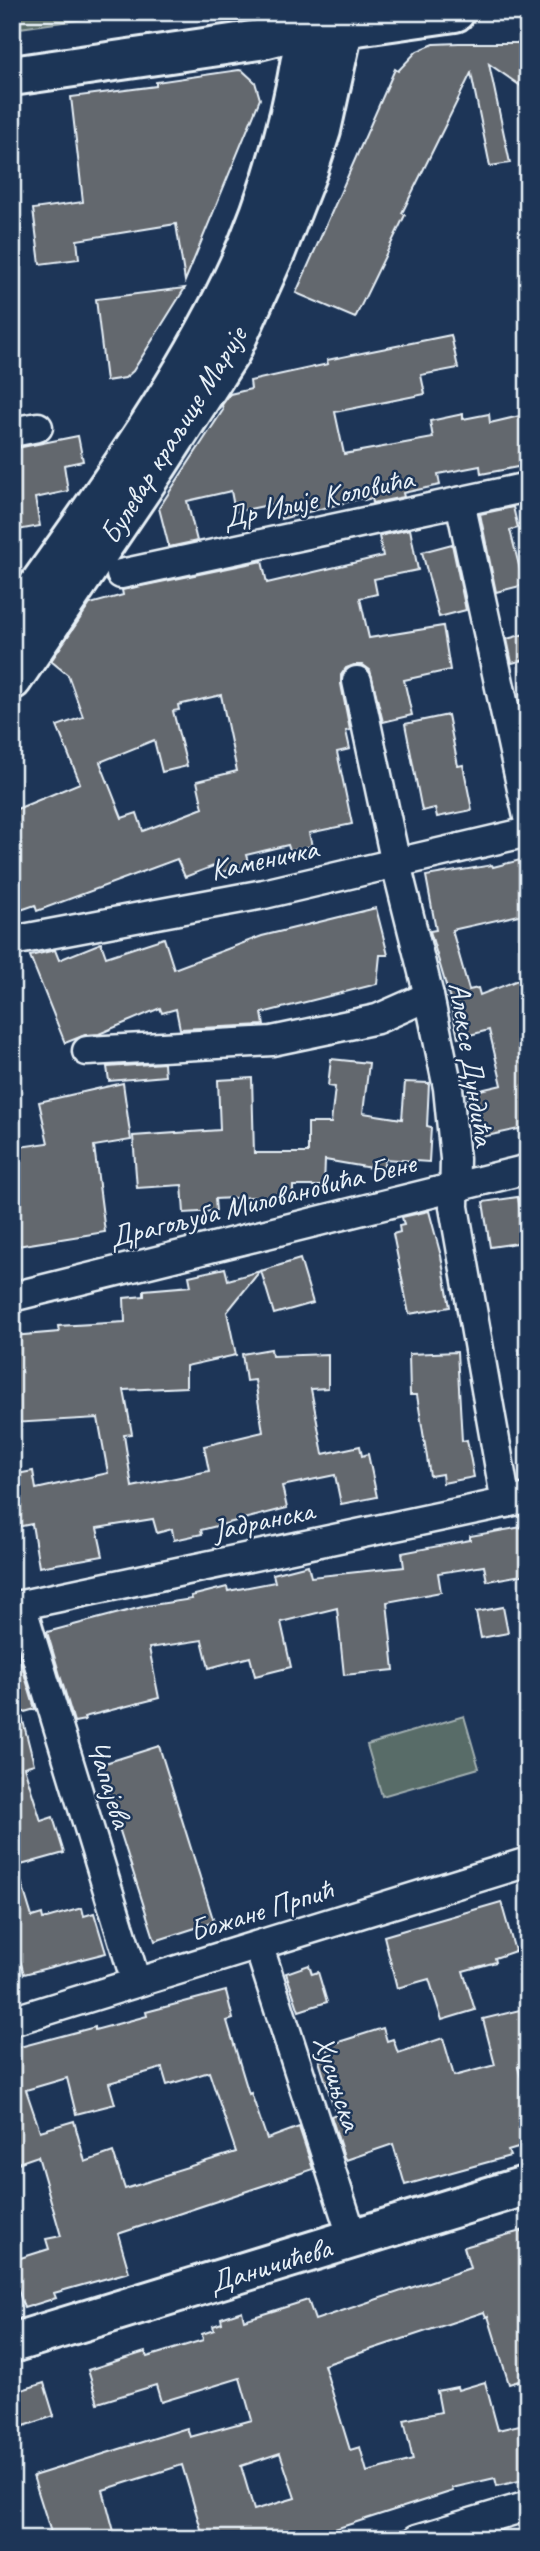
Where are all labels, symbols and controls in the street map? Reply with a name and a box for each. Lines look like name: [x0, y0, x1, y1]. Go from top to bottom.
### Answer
street label: Булевар краљице Марије: [91, 317, 256, 551]
street label: Др Илије Коловића: [219, 459, 419, 537]
street label: Каменичка: [207, 829, 323, 889]
street label: Алексе Дундића: [440, 979, 504, 1151]
street label: Драгољуба Миловановића Бене: [105, 1143, 421, 1257]
street label: Јадранска: [207, 1490, 320, 1550]
street label: Чапајева: [79, 1736, 142, 1834]
street label: Божане Прпић: [185, 1870, 339, 1950]
street label: Хусињска: [305, 2031, 372, 2137]
street label: Даничићева: [204, 2228, 338, 2302]

